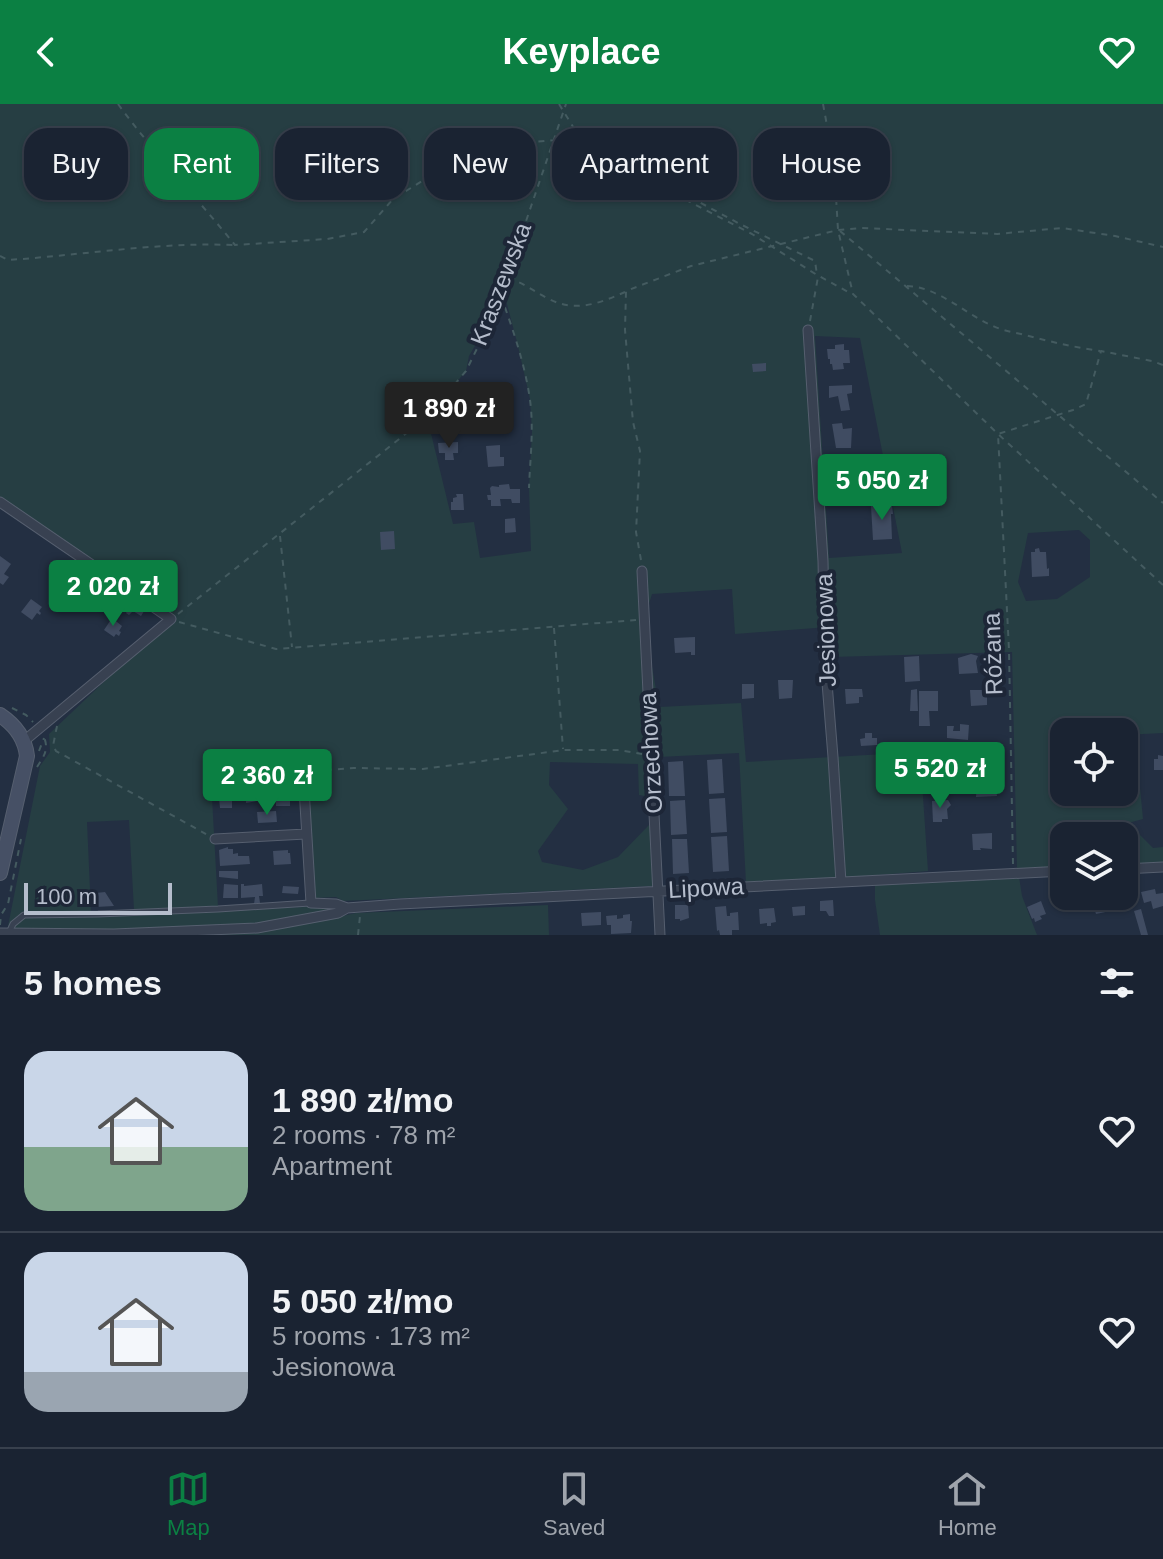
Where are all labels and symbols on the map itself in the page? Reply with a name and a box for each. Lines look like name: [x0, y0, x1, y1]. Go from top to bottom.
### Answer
street label: Kraszewska: [465, 218, 537, 349]
pin: 1 890 zł: [366, 382, 532, 450]
pin: 5 050 zł: [799, 454, 965, 522]
pin: 2 020 zł: [30, 560, 196, 628]
street label: Jesionowa: [810, 572, 841, 687]
street label: Różana: [978, 612, 1007, 696]
street label: Orzechowa: [634, 691, 667, 814]
pin: 5 520 zł: [857, 742, 1023, 810]
pin: 2 360 zł: [184, 749, 350, 817]
street label: Lipowa: [667, 872, 745, 903]
scale bar: [24, 879, 172, 915]

